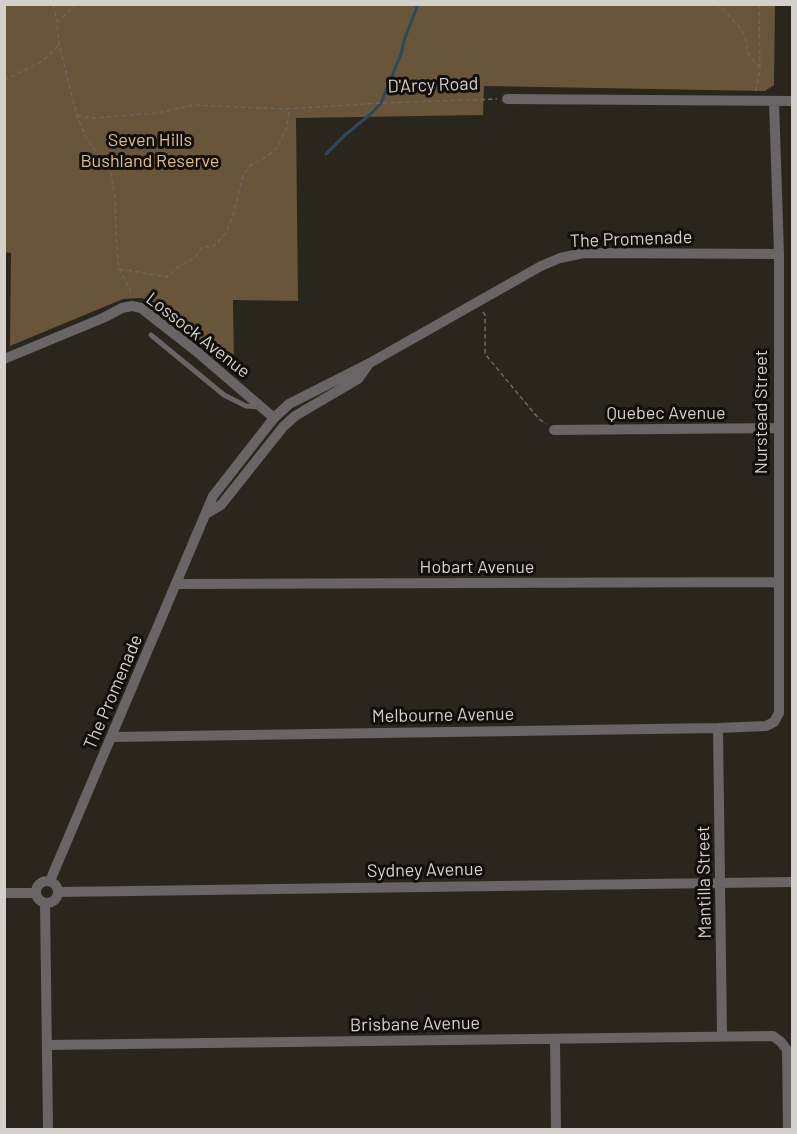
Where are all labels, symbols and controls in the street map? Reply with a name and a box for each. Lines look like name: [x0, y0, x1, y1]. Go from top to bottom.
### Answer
street label: D'Arcy Road: [387, 73, 479, 97]
park label: Seven Hills Bushland Reserve: [81, 129, 219, 172]
street label: The Promenade: [569, 226, 693, 252]
street label: Lossock Avenue: [142, 288, 254, 382]
street label: Nurstead Street: [750, 350, 772, 474]
street label: Quebec Avenue: [606, 402, 726, 424]
street label: Hobart Avenue: [420, 556, 534, 578]
street label: The Promenade: [79, 631, 147, 753]
street label: Melbourne Avenue: [372, 703, 514, 727]
street label: Mantilla Street: [692, 825, 716, 939]
street label: Sydney Avenue: [367, 858, 483, 882]
street label: Brisbane Avenue: [350, 1012, 480, 1036]

